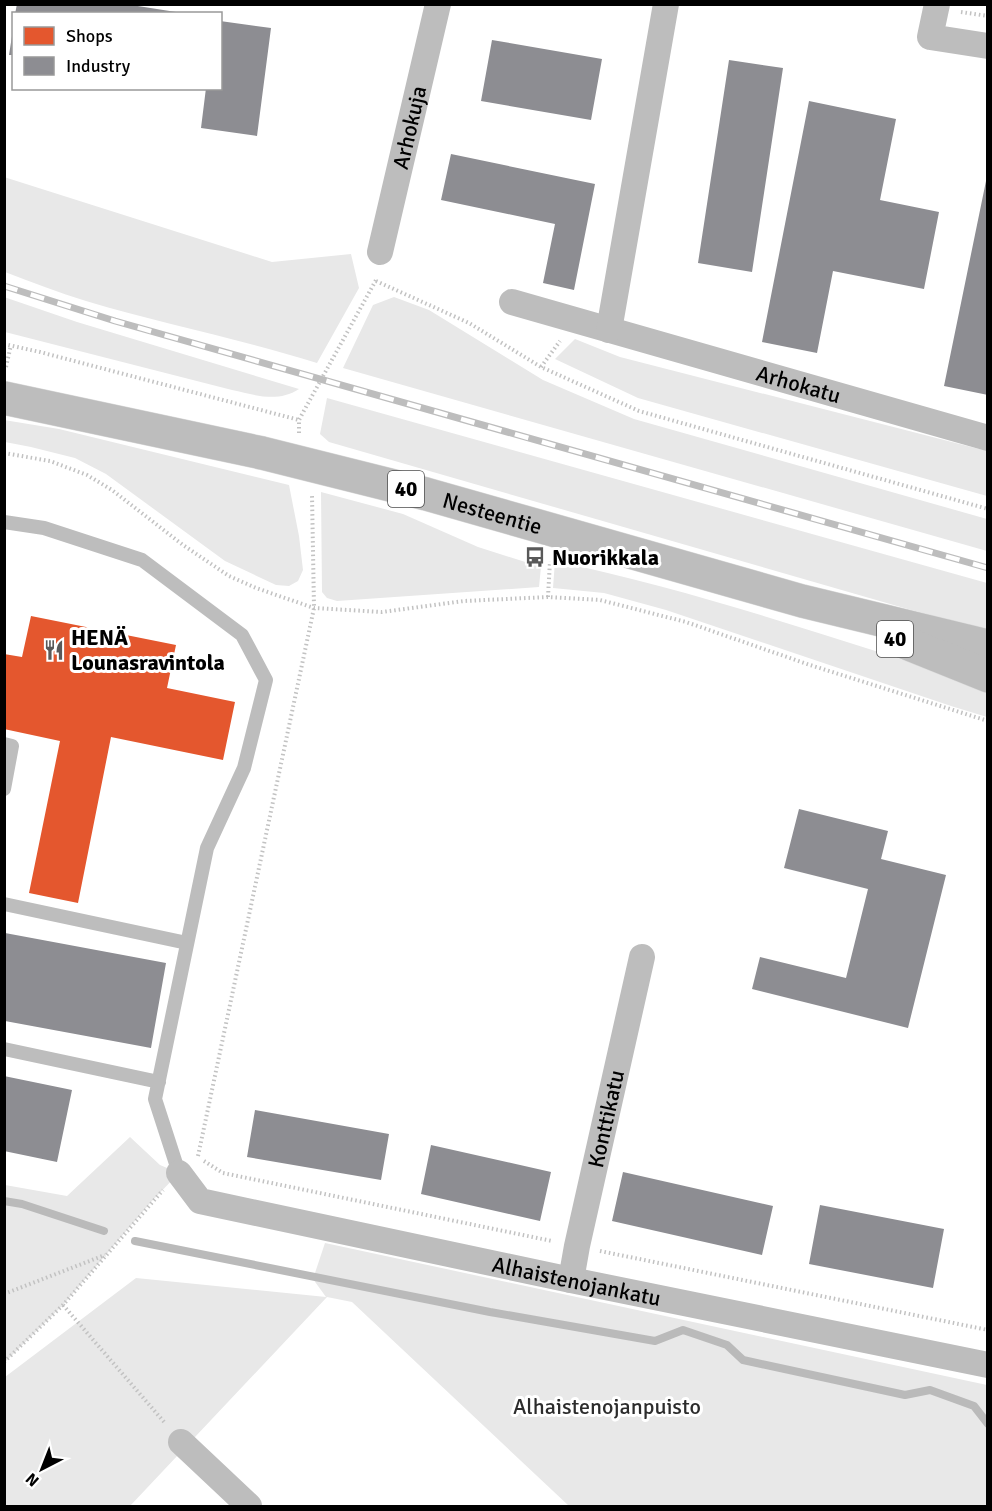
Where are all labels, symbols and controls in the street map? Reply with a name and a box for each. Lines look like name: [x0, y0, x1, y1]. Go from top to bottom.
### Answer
legend: [12, 12, 222, 90]
text: Shops: [66, 25, 113, 47]
text: Industry: [66, 55, 131, 77]
street label: Arhokuja: [386, 83, 432, 172]
street label: Arhokatu: [753, 359, 844, 409]
road number: 40: [388, 471, 424, 507]
street label: Nesteentie: [440, 486, 545, 540]
place label: Nuorikkala: [552, 544, 659, 571]
bus stop icon: Nuorikkala: [523, 545, 547, 569]
road number: 40: [877, 621, 913, 657]
place label: HENÄ Lounasravintola: [71, 624, 225, 676]
restaurant icon: HENÄ Lounasravintola: [42, 638, 66, 662]
street label: Konttikatu: [582, 1067, 630, 1170]
street label: Alhaistenojankatu: [490, 1250, 663, 1311]
park label: Alhaistenojanpuisto: [513, 1393, 701, 1420]
north arrow: [12, 1439, 72, 1499]
text: N: [22, 1468, 43, 1491]

